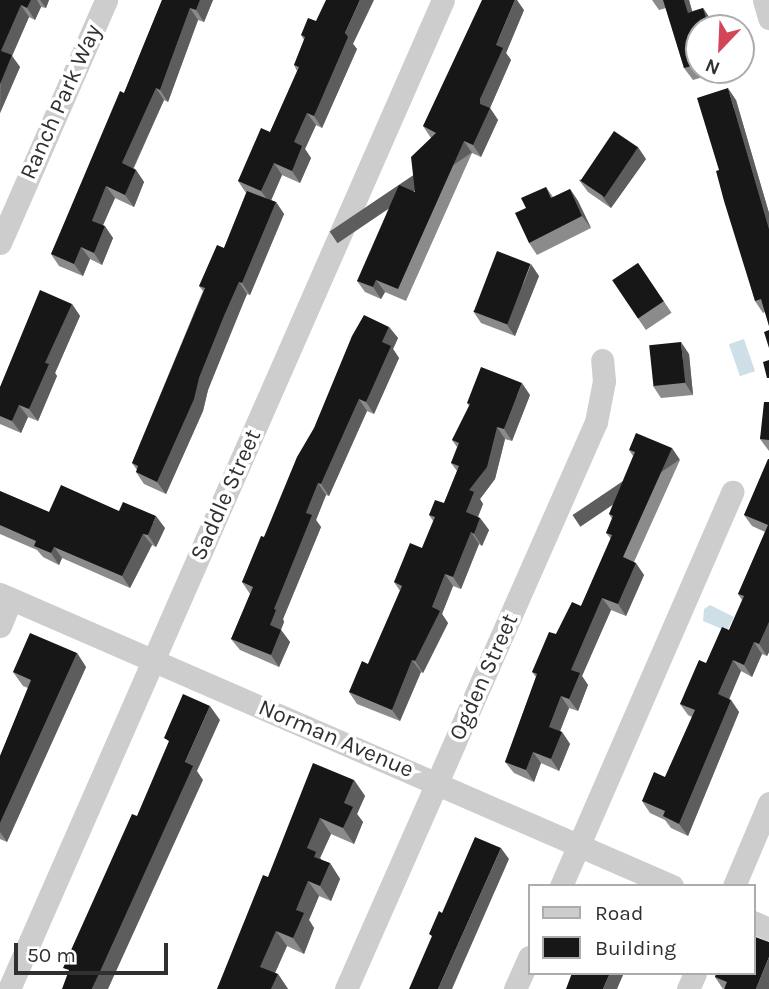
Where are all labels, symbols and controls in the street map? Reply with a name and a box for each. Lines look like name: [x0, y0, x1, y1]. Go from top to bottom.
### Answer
north arrow: [685, 14, 755, 84]
street label: Ranch Park Way: [14, 20, 108, 184]
text: N: [702, 54, 723, 79]
street label: Saddle Street: [185, 425, 267, 565]
street label: Ogden Street: [444, 609, 524, 745]
street label: Norman Avenue: [254, 694, 418, 784]
legend: [528, 884, 755, 975]
text: Road: [595, 901, 643, 925]
scale bar: [18, 930, 172, 974]
text: Building: [595, 936, 676, 960]
text: 50 m: [27, 943, 76, 967]

